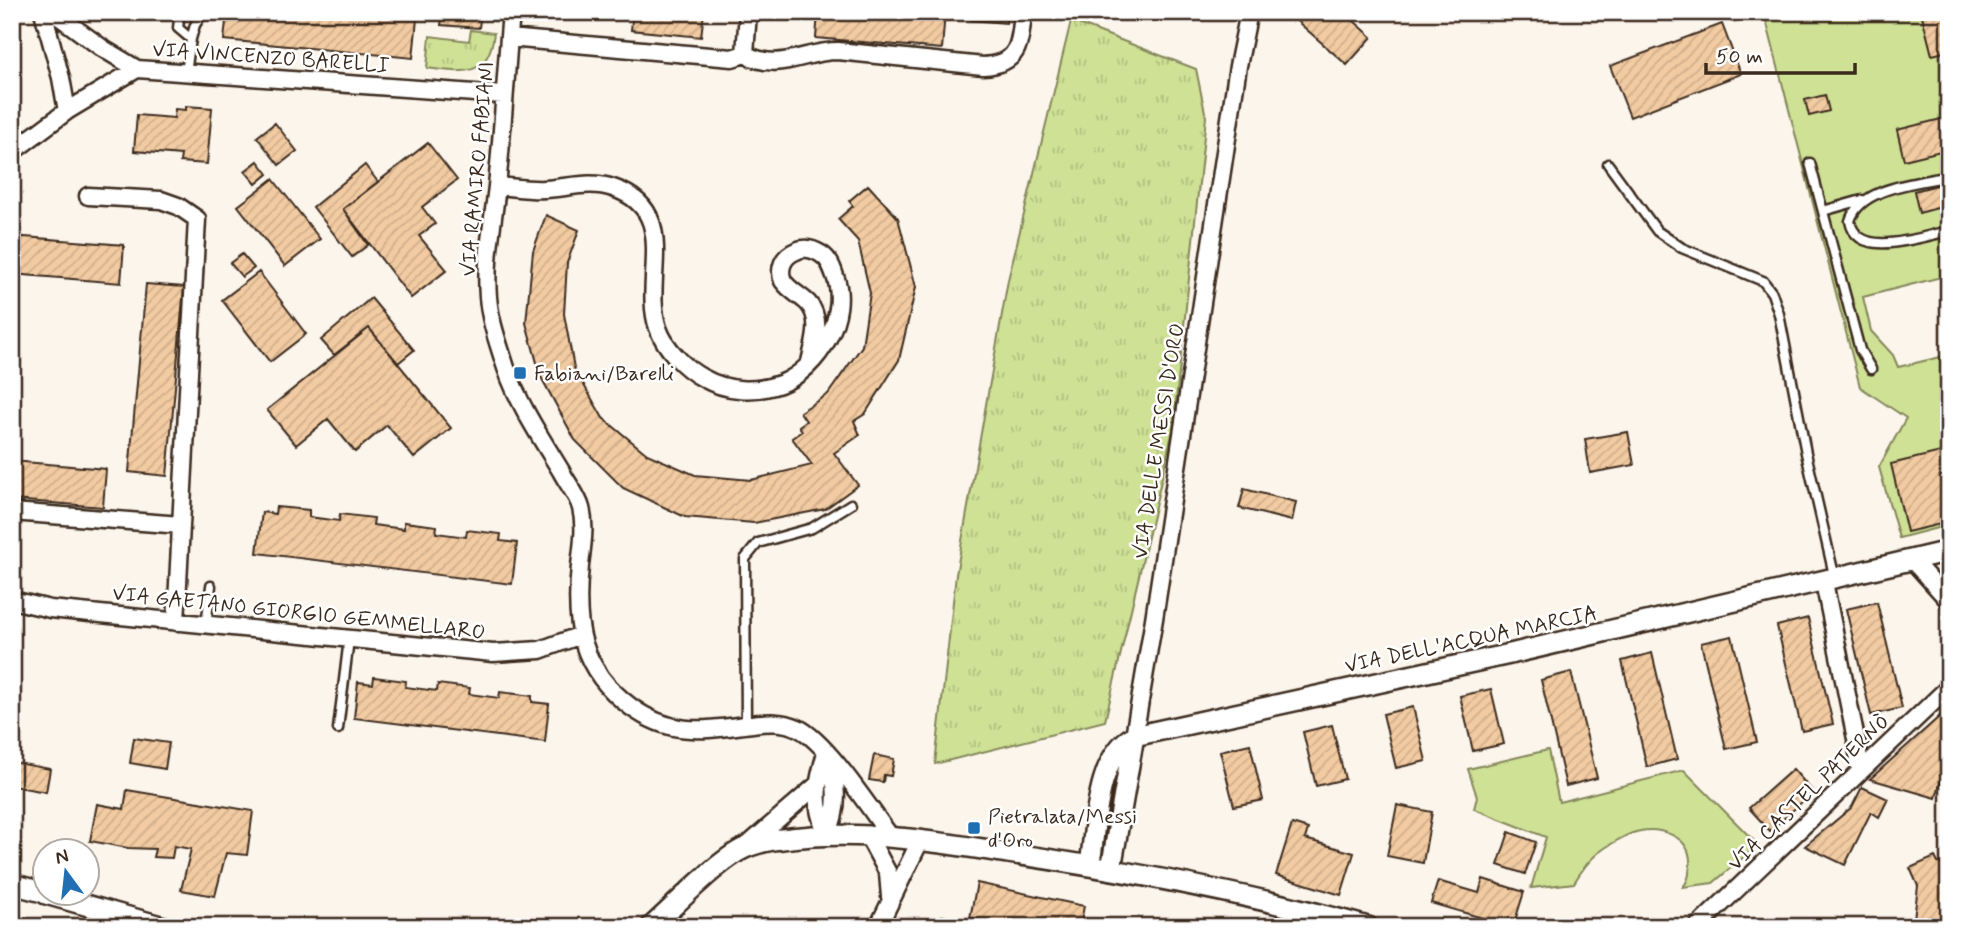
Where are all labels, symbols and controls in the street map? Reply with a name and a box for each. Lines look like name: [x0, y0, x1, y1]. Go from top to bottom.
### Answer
scale bar: [1706, 32, 1854, 76]
street label: VIA VINCENZO BARELLI: [152, 36, 390, 80]
text: 50 m: [1716, 43, 1763, 71]
street label: VIA RAMIRO FABIANI: [455, 61, 501, 278]
street label: VIA DELLE MESSI D'ORO: [1127, 321, 1191, 561]
place label: Fabiani/Barelli: [534, 360, 674, 388]
marker: Fabiani/Barelli: [512, 365, 528, 381]
street label: VIA GAETANO GIORGIO GEMMELLARO: [111, 579, 487, 647]
street label: VIA DELL'ACQUA MARCIA: [1342, 600, 1600, 680]
street label: VIA CASTEL PATERNÒ: [1722, 708, 1896, 877]
place label: Pietralata/Messi d'Oro: [988, 803, 1137, 855]
marker: Pietralata/Messi d'Oro: [966, 820, 982, 836]
north arrow: [32, 838, 102, 908]
text: N: [53, 843, 71, 871]

